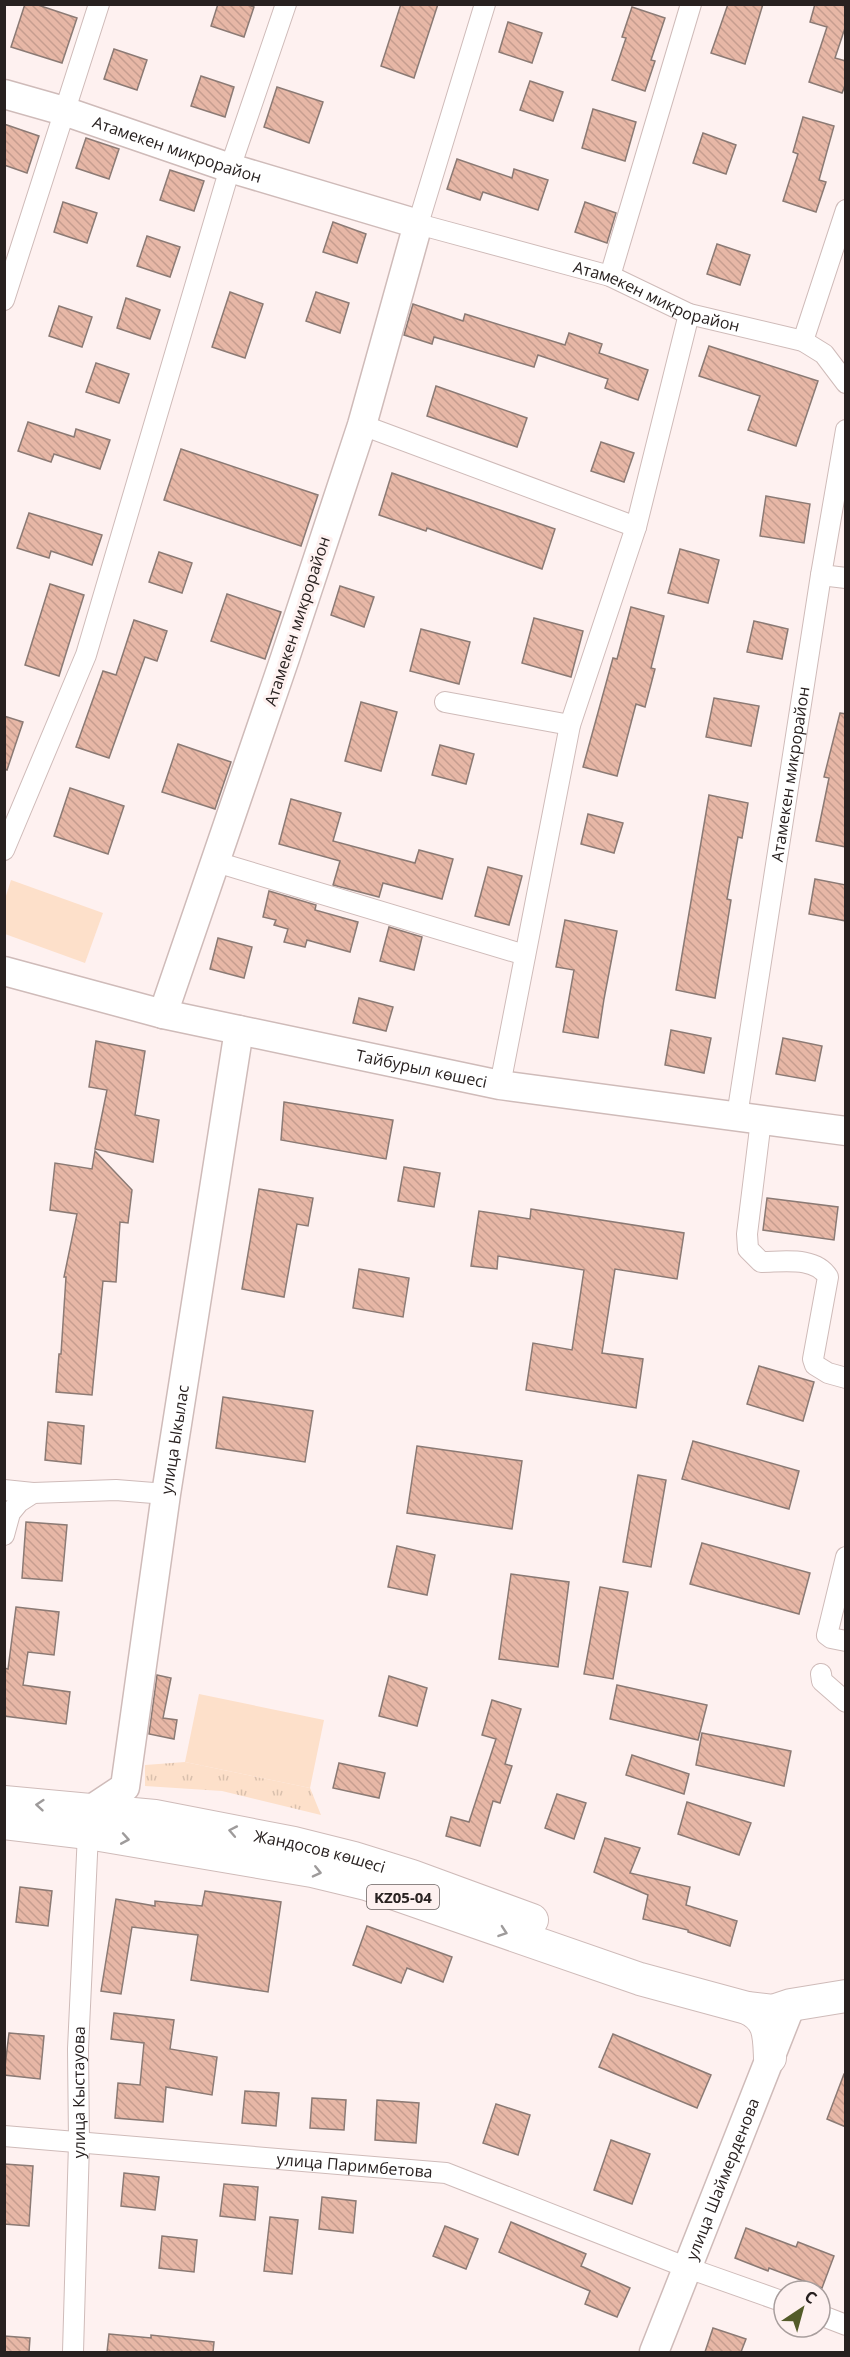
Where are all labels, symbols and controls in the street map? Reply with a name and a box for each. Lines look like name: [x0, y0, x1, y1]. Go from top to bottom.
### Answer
street label: Атамекен микрорайон: [90, 111, 264, 188]
street label: Атамекен микрорайон: [571, 256, 742, 337]
street label: Атамекен микрорайон: [259, 533, 335, 709]
street label: Атамекен микрорайон: [766, 685, 815, 863]
street label: Тайбурыл көшесі: [354, 1044, 489, 1093]
street label: улица Ыкылас: [155, 1383, 194, 1496]
one-way arrow: [36, 1799, 45, 1812]
street label: Жандосов көшесі: [252, 1824, 388, 1878]
one-way arrow: [229, 1825, 239, 1838]
one-way arrow: [120, 1833, 130, 1845]
one-way arrow: [312, 1865, 322, 1878]
road number: KZ05-04: [367, 1885, 439, 1909]
one-way arrow: [497, 1924, 507, 1937]
street label: улица Кыстауова: [67, 2025, 90, 2159]
street label: улица Шаймерденова: [680, 2095, 764, 2263]
street label: улица Паримбетова: [276, 2148, 434, 2183]
north arrow: [772, 2279, 832, 2339]
text: С: [800, 2285, 821, 2309]

